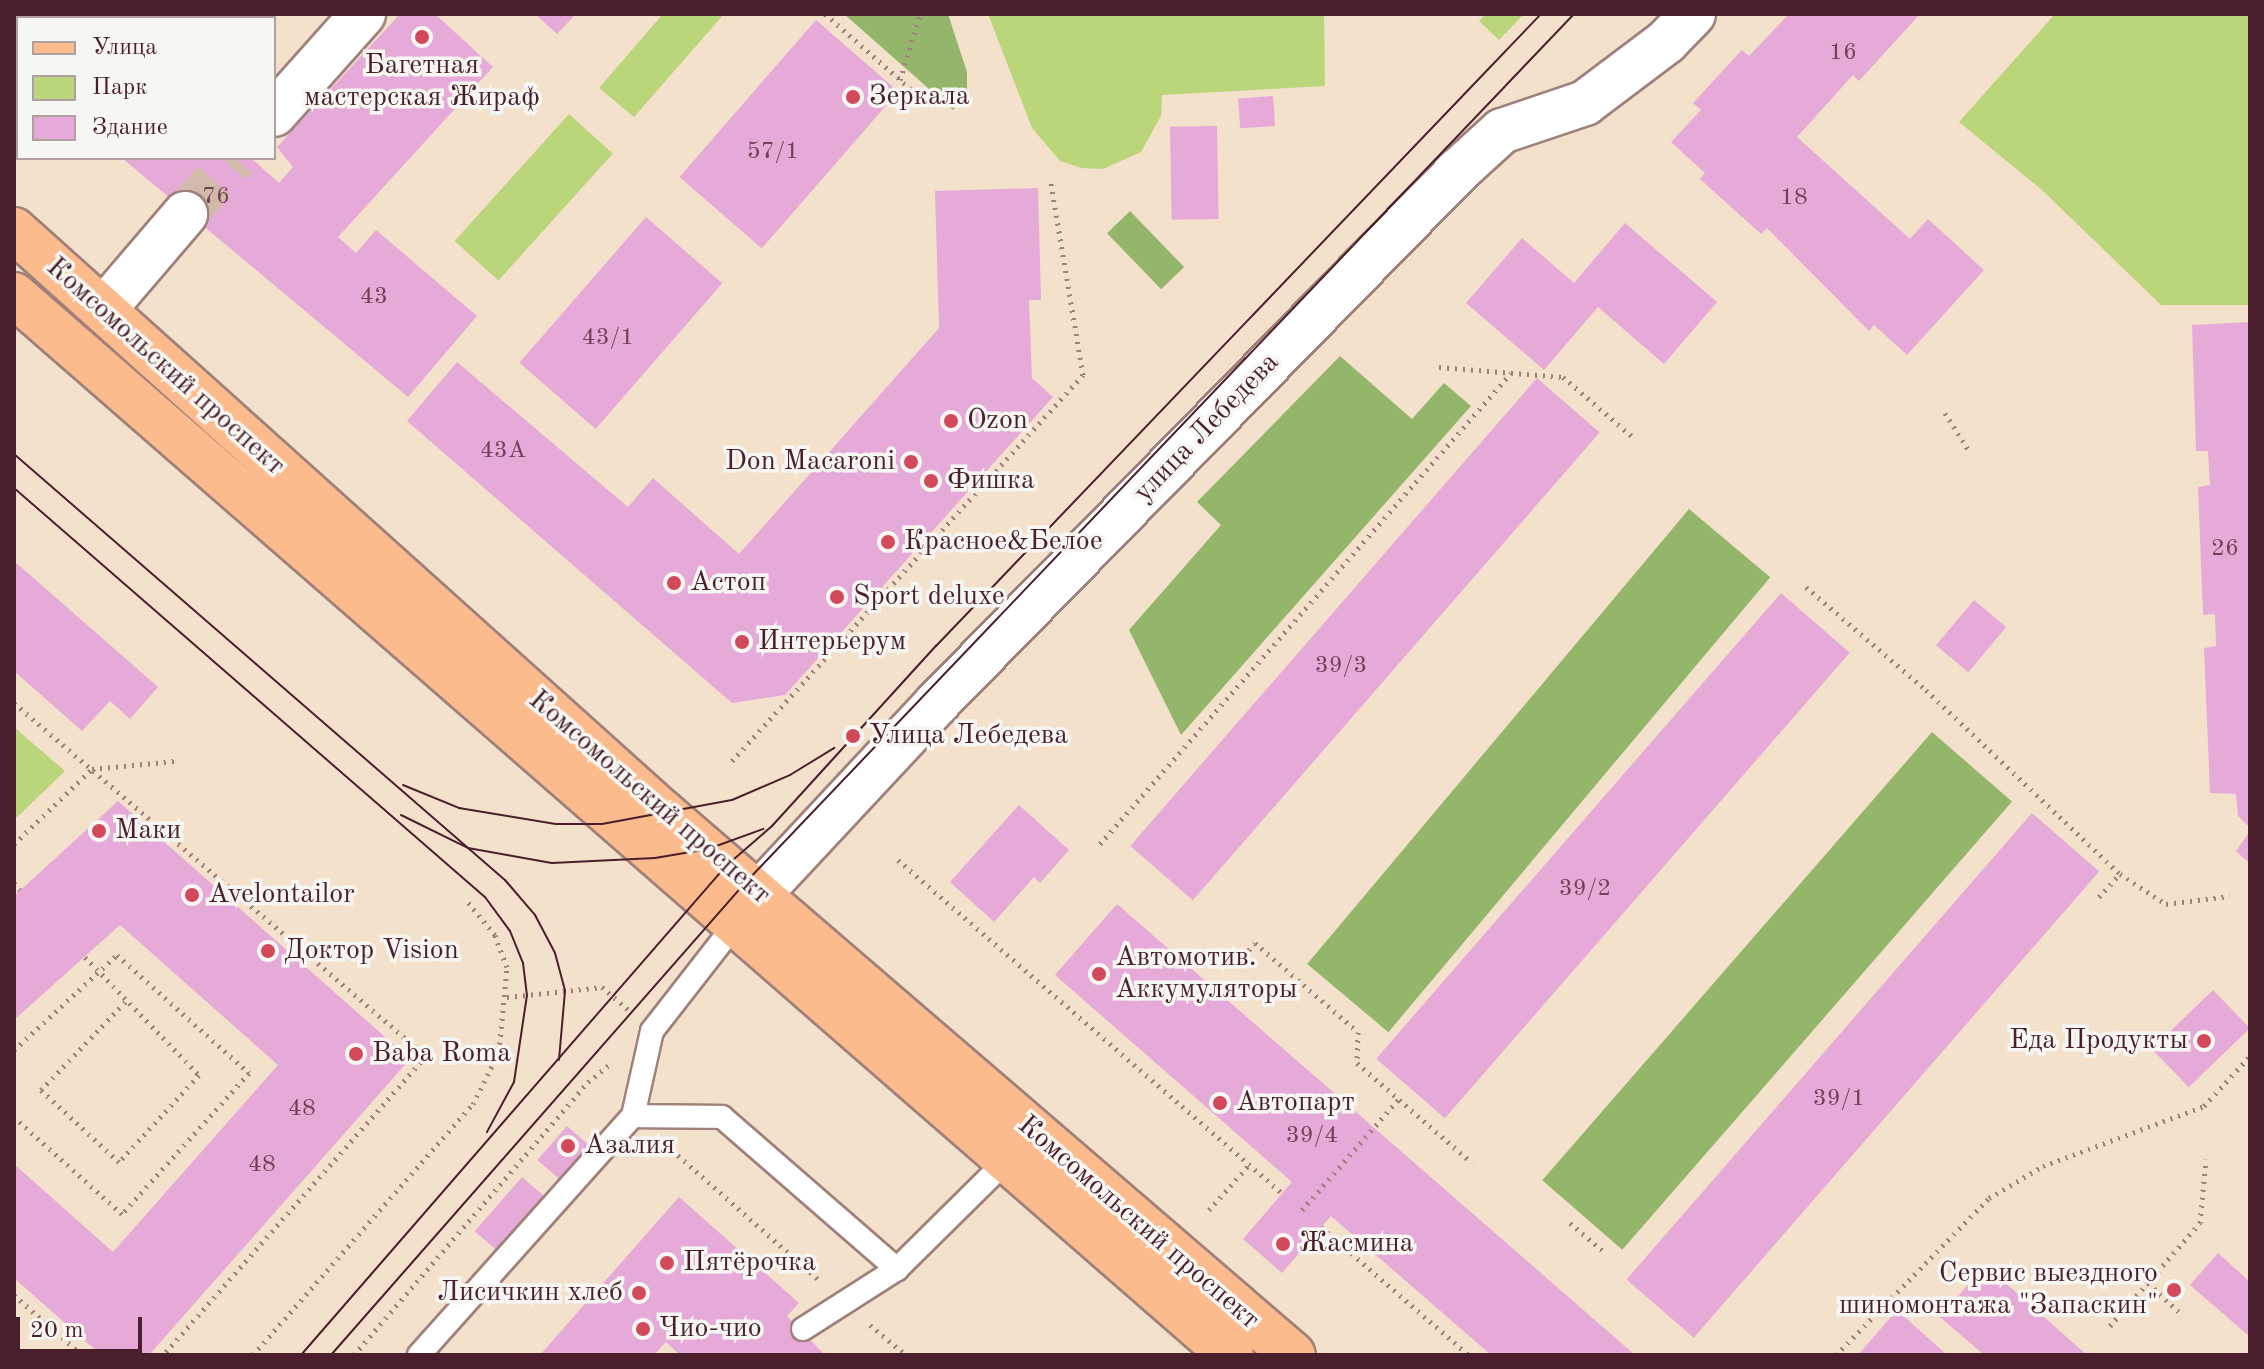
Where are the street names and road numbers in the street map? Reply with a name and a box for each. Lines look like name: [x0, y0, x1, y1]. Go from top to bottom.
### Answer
street label: Комсомольский проспект: [39, 251, 291, 483]
street label: улица Лебедева: [1127, 346, 1287, 510]
street label: Комсомольский проспект: [521, 684, 777, 912]
street label: Комсомольский проспект: [1010, 1109, 1266, 1337]

